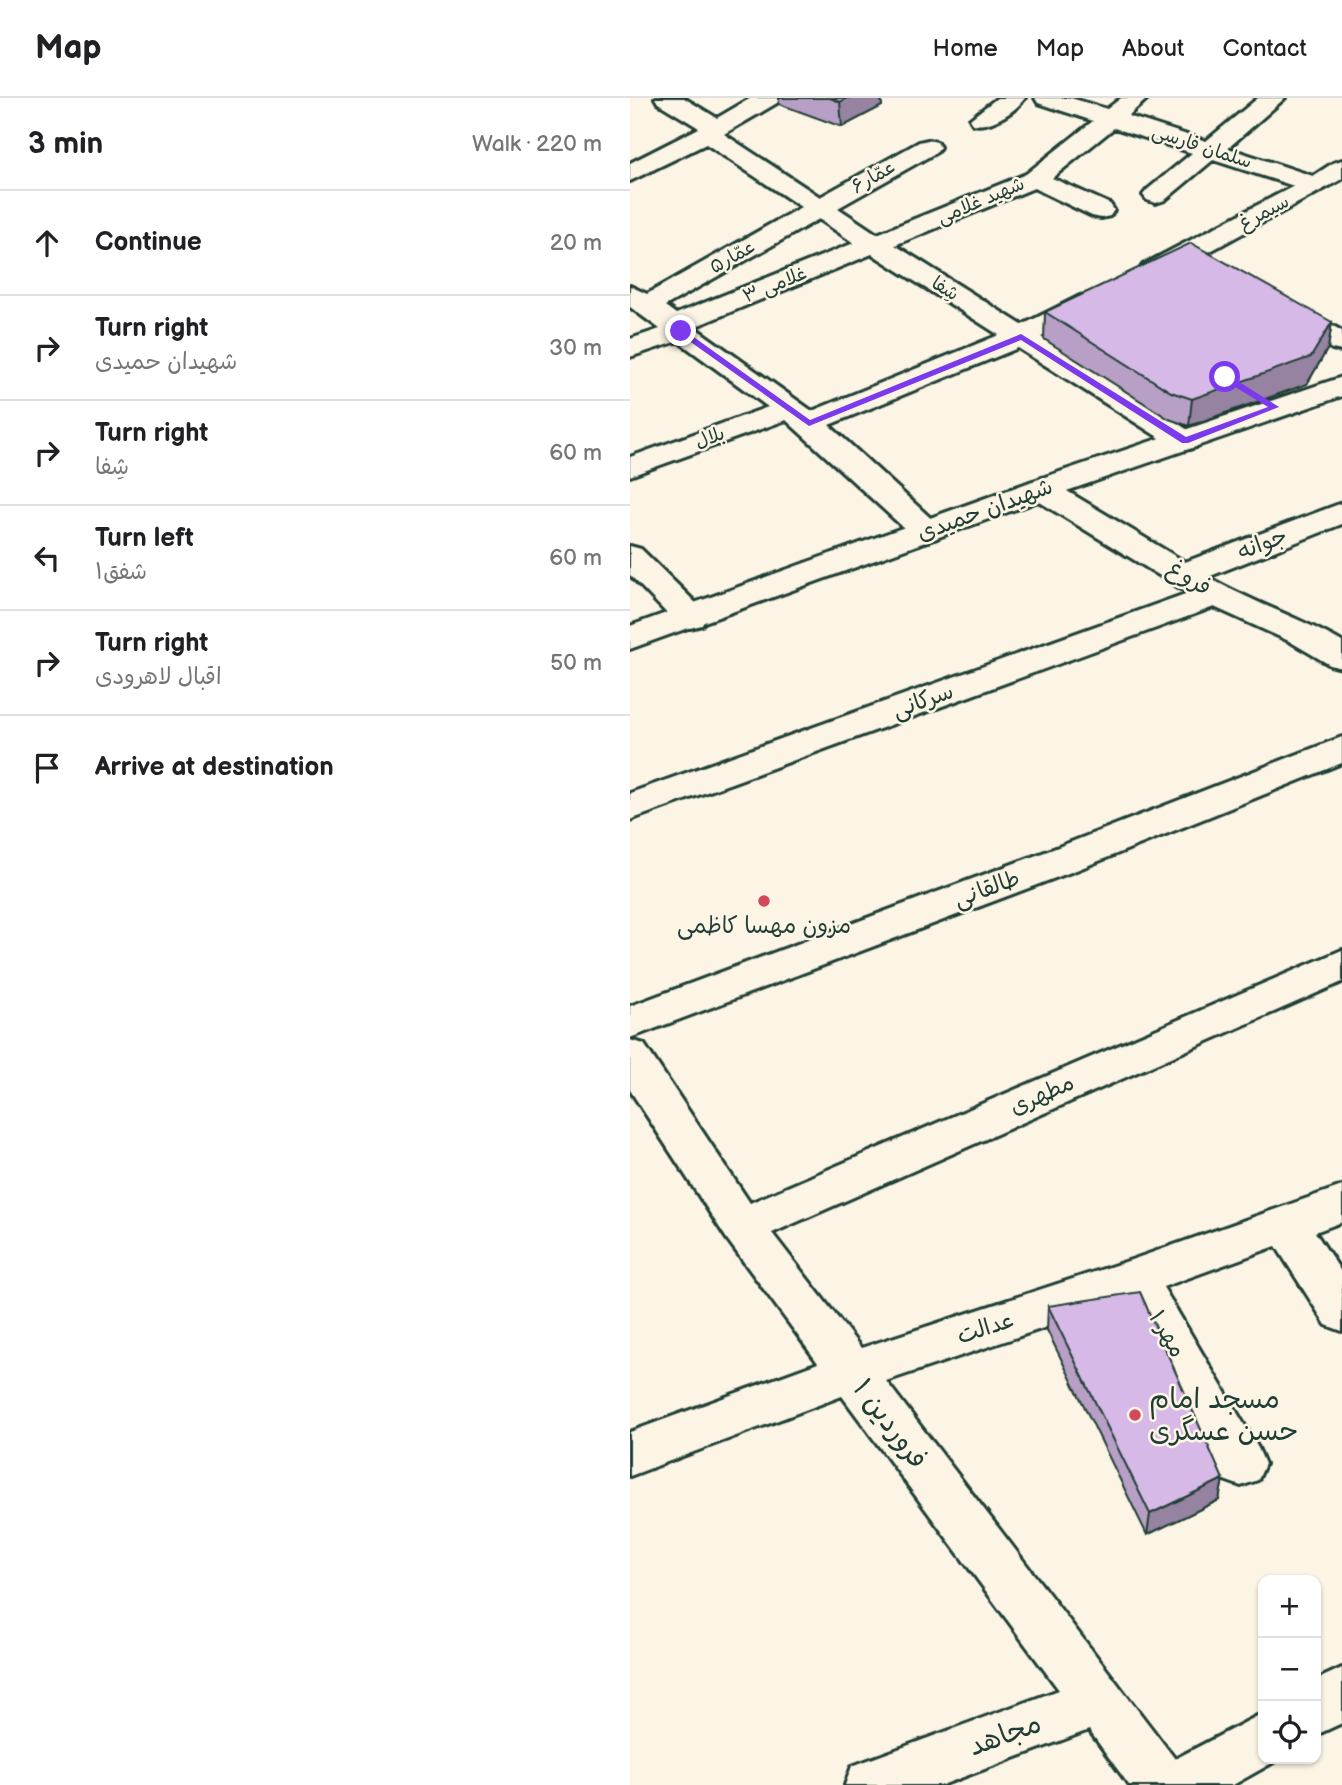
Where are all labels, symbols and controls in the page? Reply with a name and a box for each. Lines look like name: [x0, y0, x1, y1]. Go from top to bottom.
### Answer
text: Map: [35, 28, 101, 68]
text: Home: [933, 34, 998, 63]
text: Map: [1036, 34, 1084, 63]
text: About: [1122, 34, 1184, 63]
text: Contact: [1222, 34, 1307, 63]
street label: سلمان فارسی: [1149, 120, 1255, 174]
text: 3 min: [28, 126, 103, 162]
text: Walk · 220 m: [472, 130, 602, 158]
street label: ۶عمّار: [848, 155, 900, 199]
street label: شهید غلامی: [934, 172, 1028, 230]
street label: سیمرغ: [1235, 190, 1294, 237]
icon: ahead: [28, 224, 66, 262]
text: Continue: [95, 227, 202, 258]
text: 20 m: [550, 229, 602, 257]
street label: ۵عمّار: [706, 235, 760, 279]
street label: غلامی ۳: [740, 262, 810, 308]
street label: شِفا: [927, 272, 963, 306]
text: Turn right: [95, 313, 208, 344]
route end: [665, 315, 696, 346]
icon: right: [28, 329, 66, 367]
text: 30 m: [549, 334, 602, 362]
text: شهیدان حمیدی: [95, 348, 237, 376]
route start: [1209, 361, 1240, 392]
text: Turn right: [95, 418, 208, 449]
street label: بلال: [692, 422, 728, 454]
icon: right: [28, 434, 66, 472]
text: 60 m: [549, 439, 602, 467]
text: شِفا: [95, 453, 129, 481]
street label: شهیدان حمیدی: [913, 472, 1057, 548]
street label: جوانه: [1233, 522, 1291, 566]
text: Turn left: [95, 523, 194, 554]
icon: left: [28, 539, 66, 577]
text: 60 m: [549, 544, 602, 572]
street label: فروغ: [1161, 554, 1216, 603]
text: ۱شفق: [95, 558, 147, 586]
text: Turn right: [95, 628, 208, 659]
icon: right: [28, 644, 66, 682]
text: 50 m: [550, 649, 602, 677]
text: اقبال لاهرودی: [95, 663, 222, 691]
street label: سرکانی: [889, 677, 957, 725]
icon: arrive: [28, 749, 66, 787]
text: Arrive at destination: [95, 752, 334, 783]
street label: طالقانی: [950, 864, 1024, 914]
marker: مزون مهسا کاظمی: [756, 893, 772, 909]
place label: مزون مهسا کاظمی: [677, 912, 851, 940]
street label: مطهری: [1005, 1068, 1079, 1122]
street label: عدالت: [953, 1306, 1019, 1350]
street label: مهر ۱: [1142, 1306, 1192, 1362]
street label: فروردین ۱: [846, 1373, 934, 1475]
place label: مسجد امام حسن عسگری: [1149, 1383, 1298, 1448]
marker: مسجد امام حسن عسگری: [1127, 1407, 1143, 1423]
map controls: [1258, 1575, 1321, 1764]
button: +: [1258, 1575, 1321, 1638]
button: −: [1258, 1638, 1321, 1701]
button: locate: [1258, 1701, 1321, 1764]
street label: مجاهد: [964, 1707, 1046, 1763]

